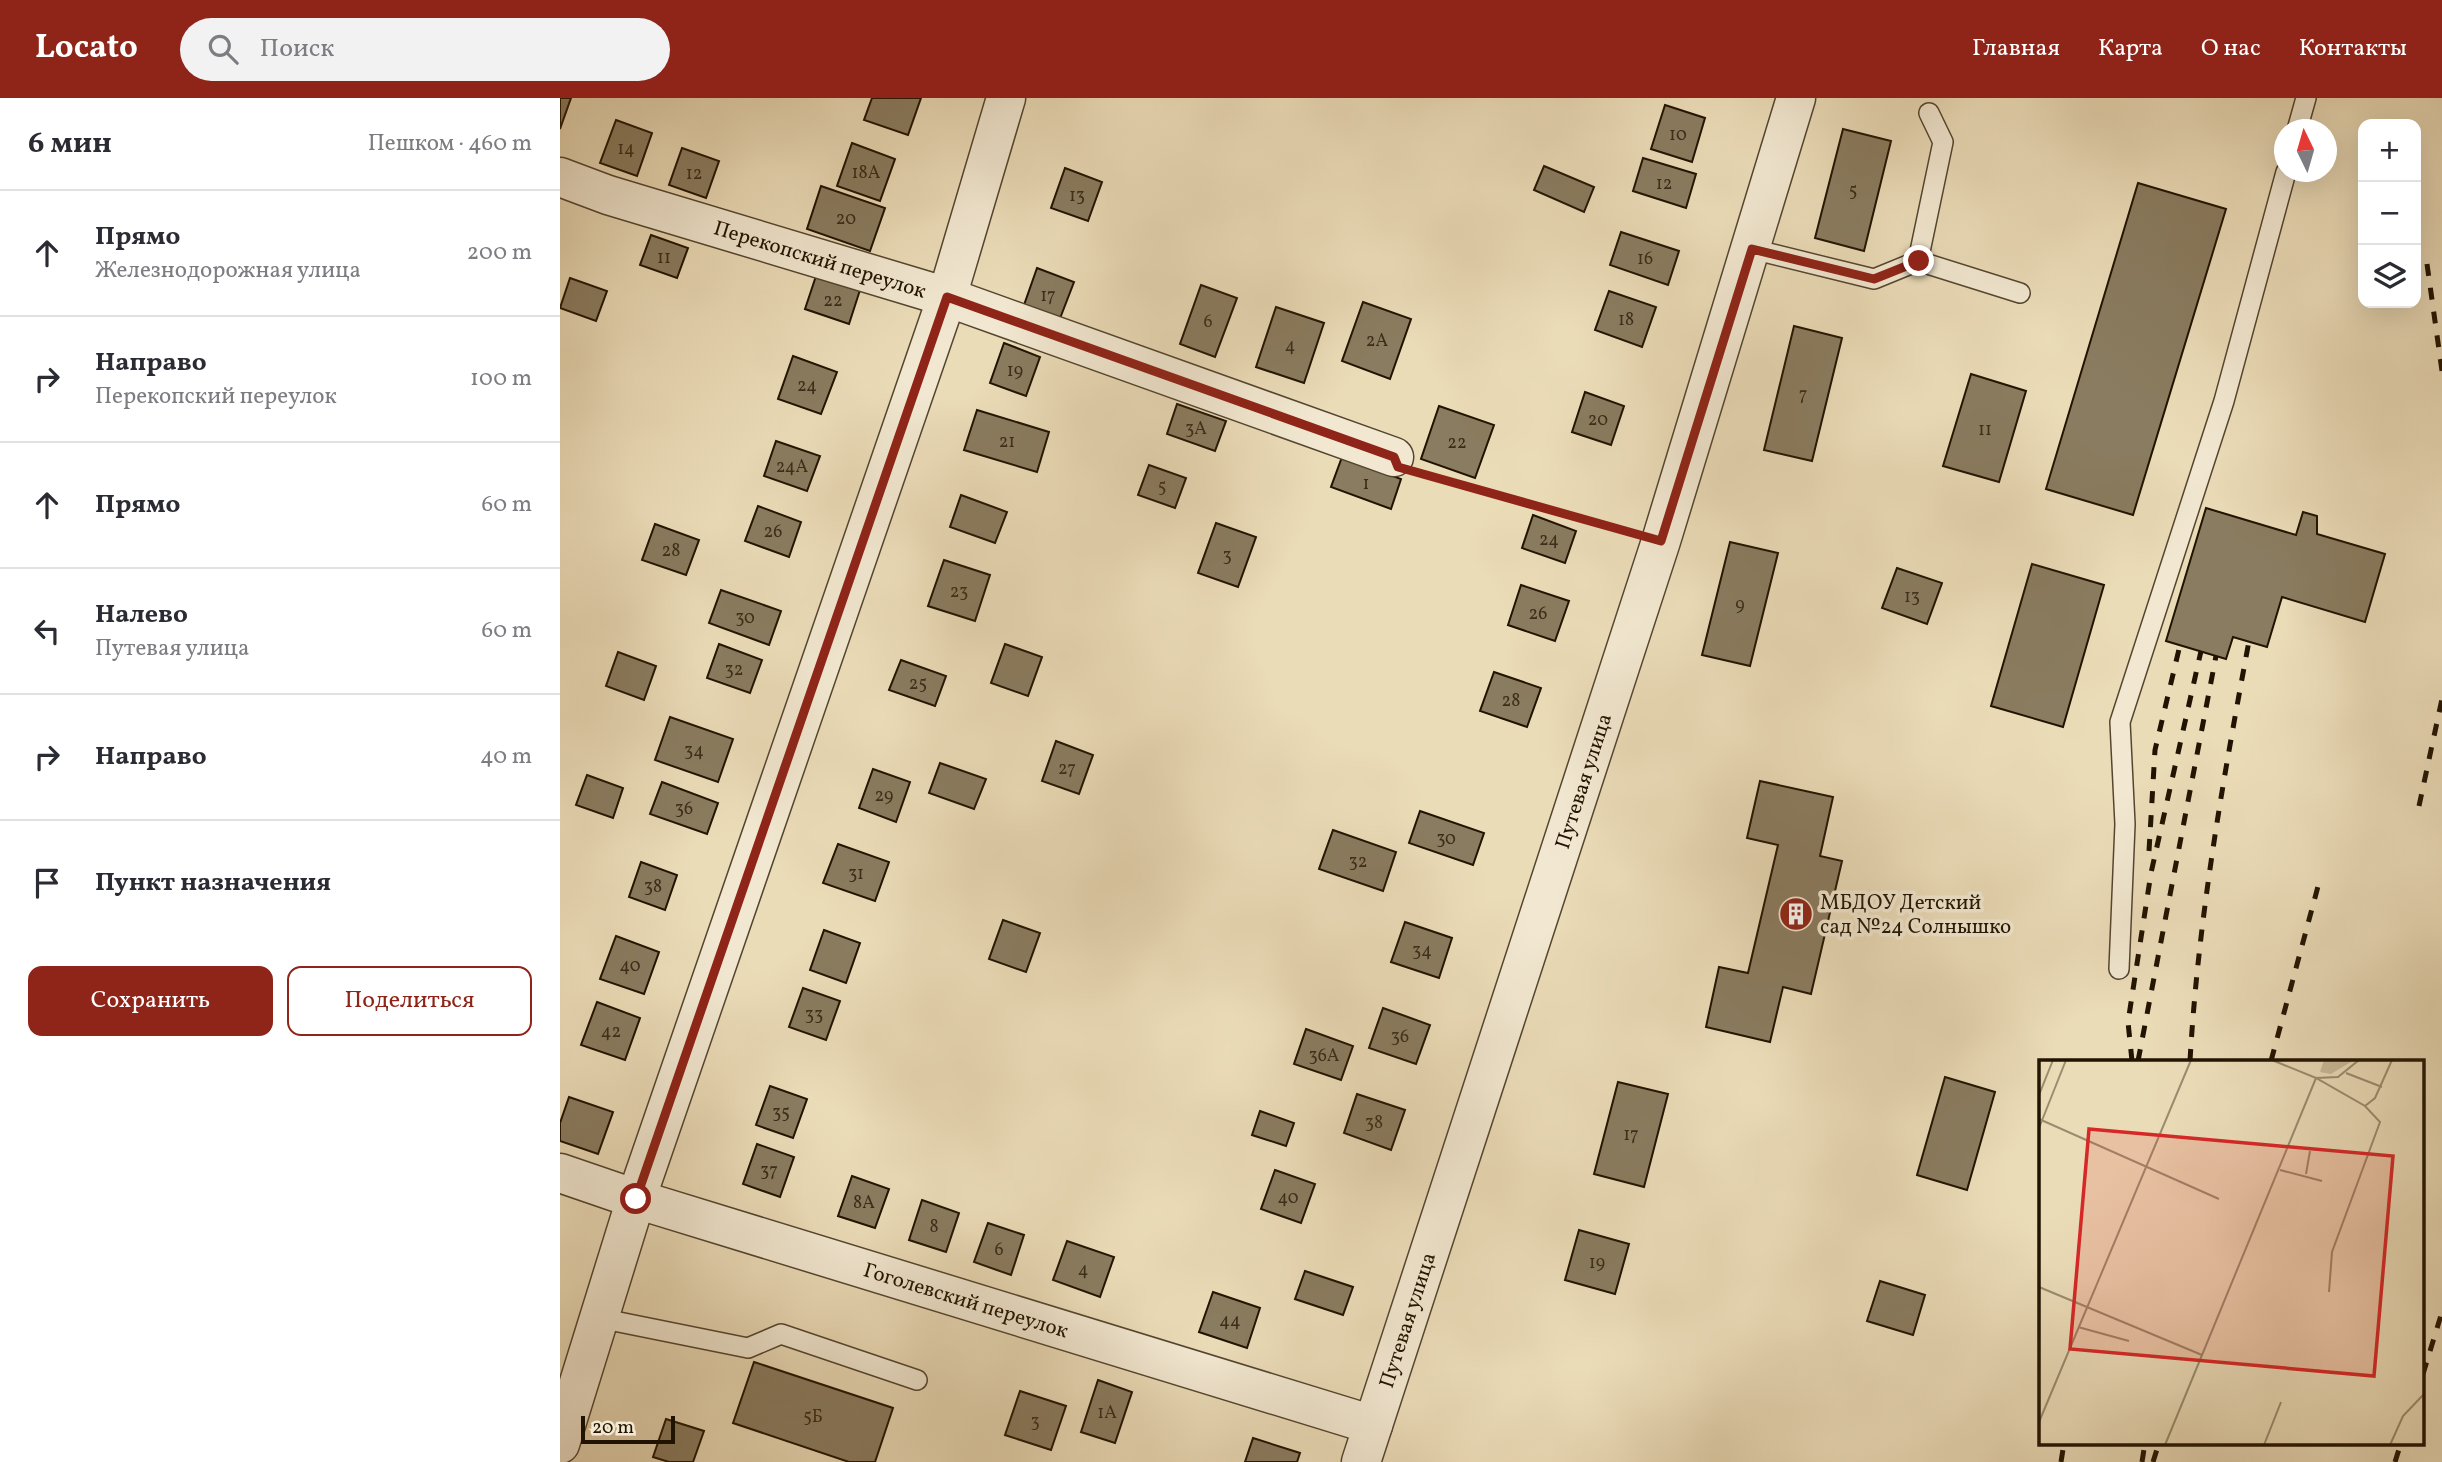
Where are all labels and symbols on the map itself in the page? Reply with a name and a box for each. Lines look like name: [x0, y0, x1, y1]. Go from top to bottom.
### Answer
north arrow: [2274, 119, 2337, 182]
house number: 10: [1669, 123, 1687, 148]
house number: 14: [617, 137, 635, 162]
house number: 18А: [852, 161, 881, 186]
house number: 12: [686, 162, 702, 187]
house number: 12: [1656, 172, 1672, 197]
house number: 5: [1849, 179, 1857, 204]
house number: 13: [1069, 184, 1085, 209]
house number: 20: [836, 207, 856, 232]
street label: Перекопский переулок: [710, 214, 929, 307]
route end: [1903, 245, 1934, 276]
house number: 11: [657, 246, 671, 271]
house number: 16: [1637, 247, 1653, 272]
house number: 17: [1040, 284, 1056, 309]
house number: 22: [823, 289, 843, 314]
house number: 18: [1618, 308, 1634, 333]
house number: 6: [1203, 310, 1213, 335]
house number: 2А: [1366, 329, 1388, 354]
house number: 4: [1285, 334, 1295, 359]
house number: 19: [1007, 359, 1023, 384]
house number: 24: [797, 374, 817, 399]
house number: 7: [1799, 383, 1807, 408]
house number: 20: [1588, 408, 1608, 433]
house number: 3А: [1185, 417, 1207, 442]
house number: 11: [1978, 418, 1992, 443]
house number: 21: [999, 430, 1015, 455]
house number: 22: [1447, 431, 1467, 456]
house number: 24А: [776, 455, 809, 480]
house number: 1: [1363, 472, 1369, 497]
house number: 5: [1158, 475, 1166, 500]
house number: 26: [764, 520, 782, 545]
house number: 24: [1539, 528, 1559, 553]
house number: 28: [662, 539, 680, 564]
house number: 3: [1222, 544, 1232, 569]
house number: 23: [950, 580, 968, 605]
house number: 13: [1904, 585, 1920, 610]
house number: 9: [1735, 593, 1745, 618]
house number: 26: [1529, 602, 1547, 627]
house number: 30: [735, 606, 755, 631]
house number: 32: [725, 658, 743, 683]
house number: 25: [909, 672, 927, 697]
house number: 28: [1502, 689, 1520, 714]
street label: Путевая улица: [1549, 710, 1620, 853]
house number: 34: [684, 739, 704, 764]
house number: 27: [1058, 757, 1076, 782]
house number: 29: [875, 784, 893, 809]
house number: 36: [675, 797, 693, 822]
house number: 30: [1436, 827, 1456, 852]
house number: 32: [1349, 850, 1367, 875]
house number: 31: [848, 862, 864, 887]
house number: 38: [644, 875, 662, 900]
place label: МБДОУ Детский сад №24 Солнышко: [1820, 889, 2011, 942]
building icon: МБДОУ Детский сад №24 Солнышко: [1777, 895, 1815, 933]
house number: 34: [1412, 939, 1432, 964]
house number: 40: [619, 954, 641, 979]
house number: 33: [805, 1003, 823, 1028]
house number: 42: [601, 1020, 621, 1045]
house number: 36: [1391, 1025, 1409, 1050]
house number: 36А: [1308, 1044, 1340, 1069]
inset map: [2039, 1060, 2424, 1444]
house number: 35: [772, 1101, 790, 1126]
house number: 38: [1365, 1111, 1383, 1136]
house number: 17: [1623, 1123, 1639, 1148]
house number: 37: [760, 1159, 778, 1184]
route start: [620, 1183, 651, 1214]
house number: 40: [1277, 1186, 1299, 1211]
house number: 8А: [853, 1191, 875, 1216]
house number: 8: [929, 1215, 939, 1240]
house number: 6: [994, 1238, 1004, 1263]
street label: Путевая улица: [1373, 1249, 1444, 1392]
house number: 19: [1589, 1251, 1605, 1276]
street label: Гоголевский переулок: [860, 1256, 1071, 1346]
house number: 4: [1078, 1258, 1088, 1283]
house number: 44: [1219, 1309, 1241, 1334]
house number: 1А: [1097, 1401, 1117, 1426]
house number: 5Б: [803, 1405, 823, 1430]
house number: 3: [1030, 1410, 1040, 1435]
scale bar: [581, 1413, 676, 1445]

